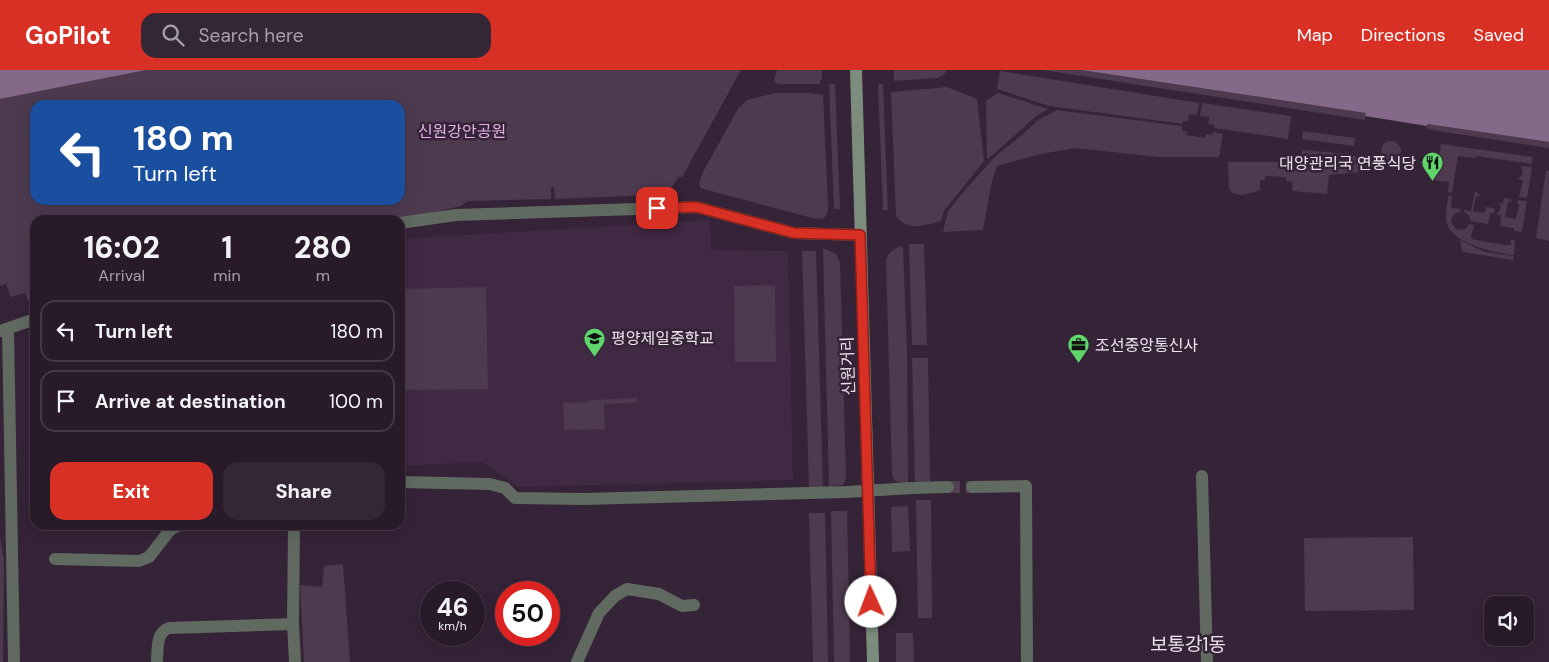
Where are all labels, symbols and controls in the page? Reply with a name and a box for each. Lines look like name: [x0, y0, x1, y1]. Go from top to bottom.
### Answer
search box: [141, 13, 491, 58]
text: GoPilot: [25, 20, 111, 51]
icon: search: [159, 21, 187, 49]
text: Search here: [199, 23, 303, 48]
text: Map: [1297, 23, 1333, 47]
text: Directions: [1361, 23, 1446, 47]
text: Saved: [1474, 23, 1524, 47]
text: 180 m: [133, 115, 234, 161]
icon: left: [50, 120, 115, 185]
park label: 신원강안공원: [418, 121, 506, 142]
restaurant icon: 대양관리국 연풍식당: [1420, 151, 1444, 182]
place label: 대양관리국 연풍식당: [1279, 153, 1416, 174]
text: Turn left: [133, 159, 217, 188]
pin: [636, 187, 678, 229]
icon: arrive: [643, 194, 671, 222]
text: 16:02: [83, 228, 160, 267]
text: 1: [221, 228, 232, 267]
text: 280: [294, 228, 351, 267]
text: Arrival: [98, 265, 145, 286]
text: min: [213, 265, 241, 286]
text: m: [316, 265, 330, 286]
icon: left: [52, 317, 80, 345]
text: Turn left: [95, 319, 173, 344]
text: 180 m: [331, 319, 383, 344]
school or university icon: 평양제일중학교: [583, 326, 607, 357]
place label: 평양제일중학교: [611, 328, 714, 349]
office icon: 조선중앙통신사: [1067, 333, 1091, 364]
place label: 조선중앙통신사: [1095, 335, 1198, 356]
street label: 신원거리: [836, 336, 860, 396]
icon: arrive: [52, 387, 80, 415]
text: Arrive at destination: [95, 389, 286, 414]
text: 100 m: [329, 389, 383, 414]
button: Exit: [50, 462, 213, 520]
button: Share: [223, 462, 385, 520]
position arrow: [844, 575, 896, 627]
speed limit sign: 50: [495, 581, 560, 646]
text: 46: [436, 591, 469, 624]
map controls: [1484, 596, 1534, 646]
button: sound: [1484, 596, 1534, 646]
text: km/h: [438, 618, 467, 634]
district label: 보통강1동: [1150, 632, 1226, 657]

